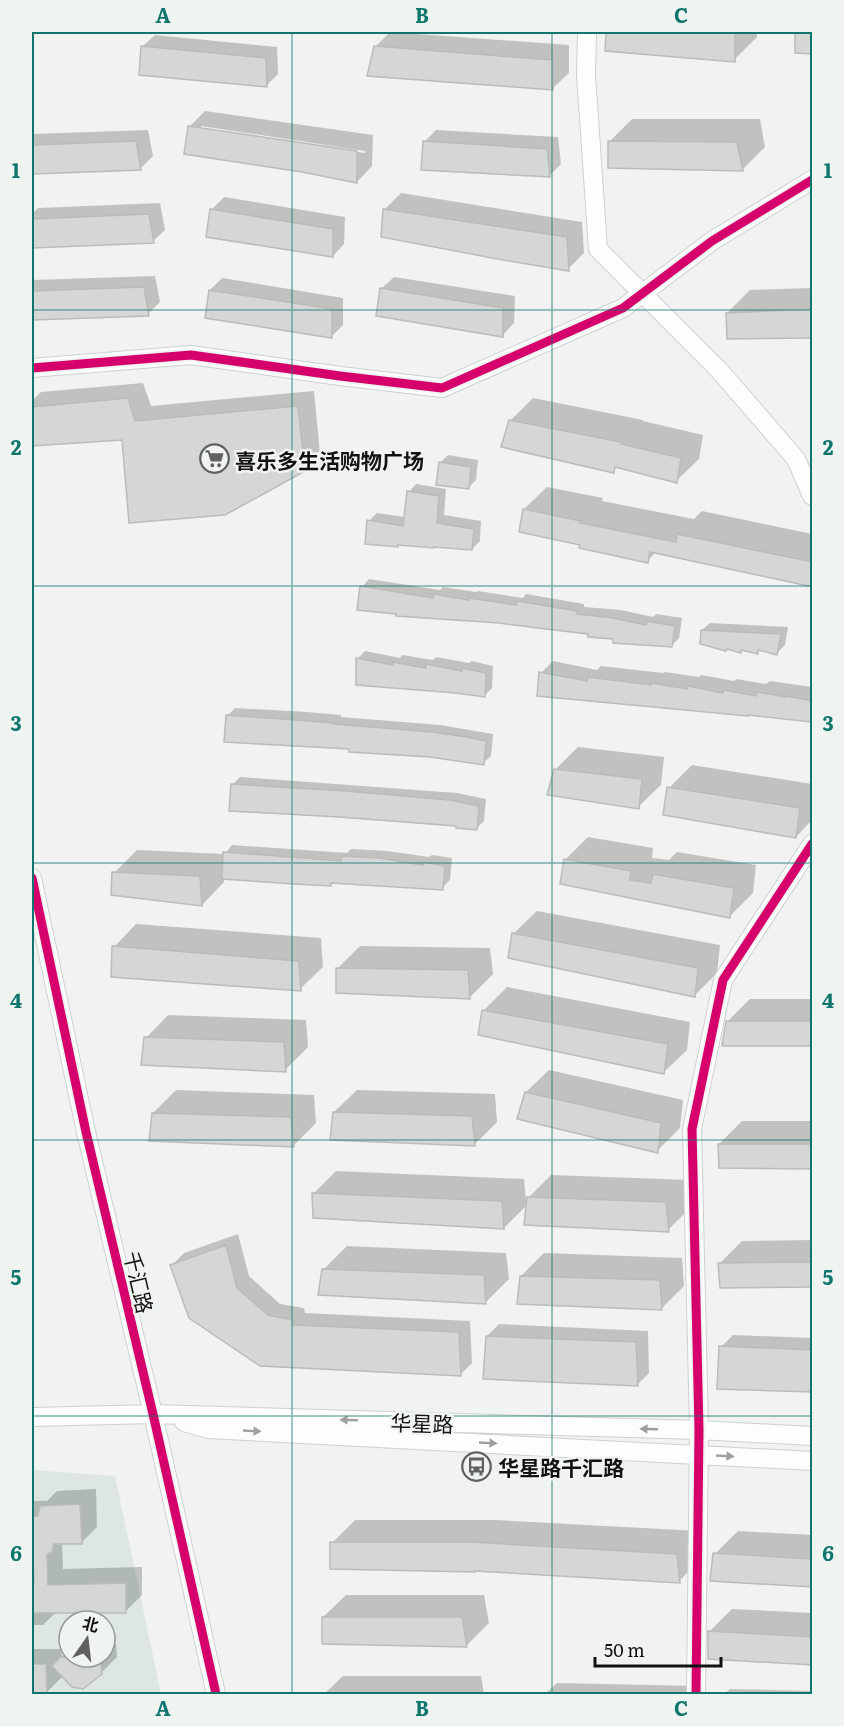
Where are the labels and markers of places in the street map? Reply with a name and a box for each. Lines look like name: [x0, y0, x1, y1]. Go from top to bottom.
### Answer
supermarket icon: 喜乐多生活购物广场: [198, 443, 230, 475]
place label: 喜乐多生活购物广场: [235, 444, 424, 475]
bus stop icon: 华星路千汇路: [461, 1450, 493, 1482]
place label: 华星路千汇路: [498, 1451, 624, 1482]

